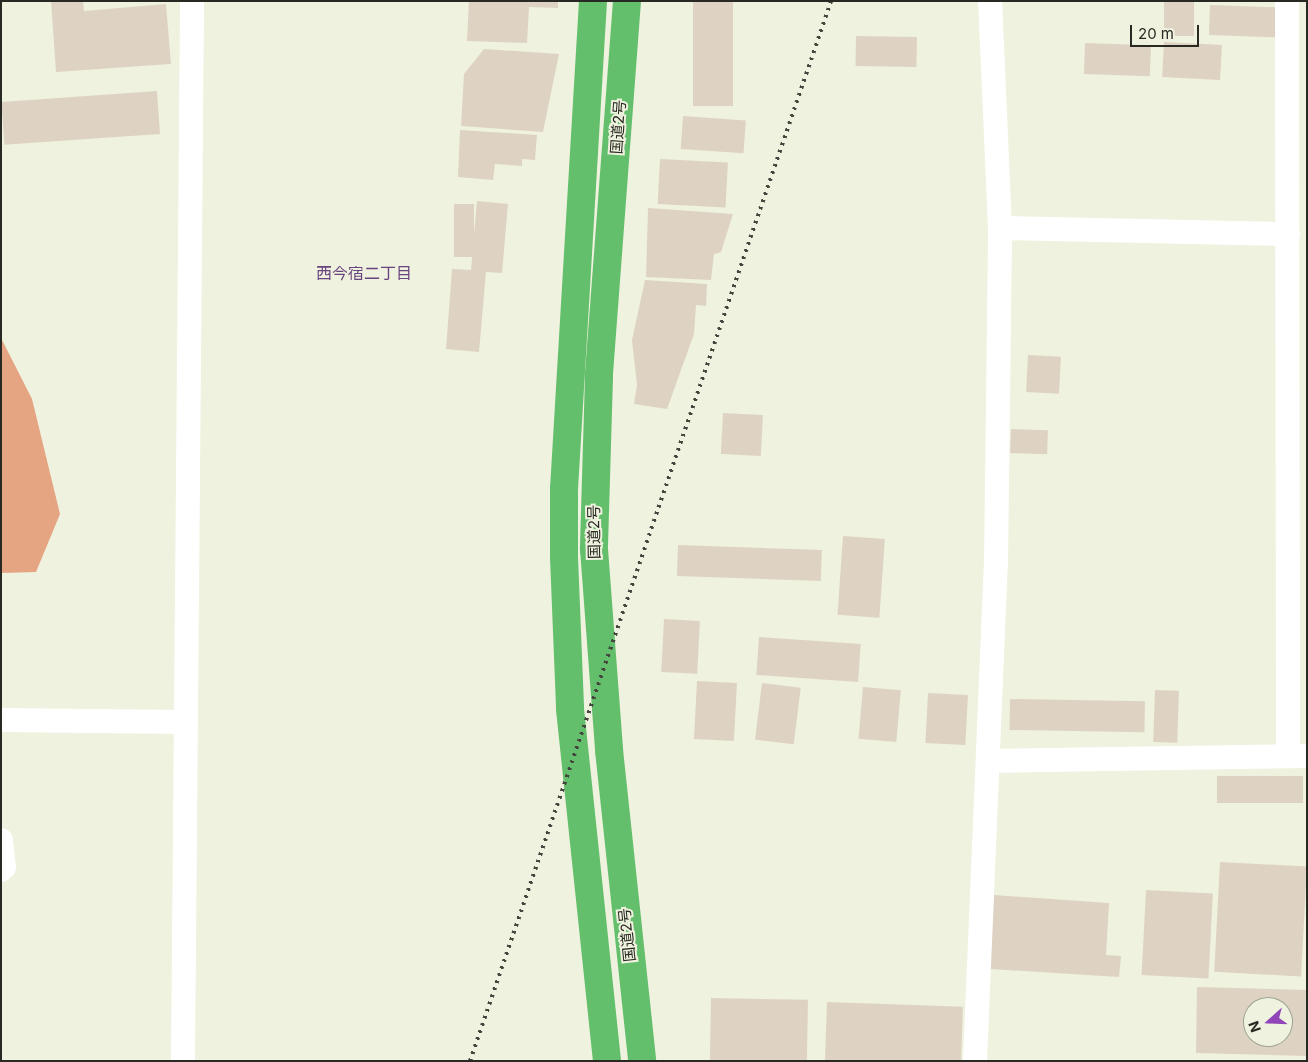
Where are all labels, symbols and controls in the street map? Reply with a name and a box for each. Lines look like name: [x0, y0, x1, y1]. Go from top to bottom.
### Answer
scale bar: [1133, 15, 1202, 47]
text: 20 m: [1138, 24, 1174, 43]
street label: 国道2号: [607, 99, 629, 155]
district label: 西今宿二丁目: [316, 263, 412, 283]
street label: 国道2号: [585, 505, 603, 559]
street label: 国道2号: [615, 907, 639, 963]
north arrow: [1243, 997, 1293, 1047]
text: N: [1245, 1019, 1264, 1035]

